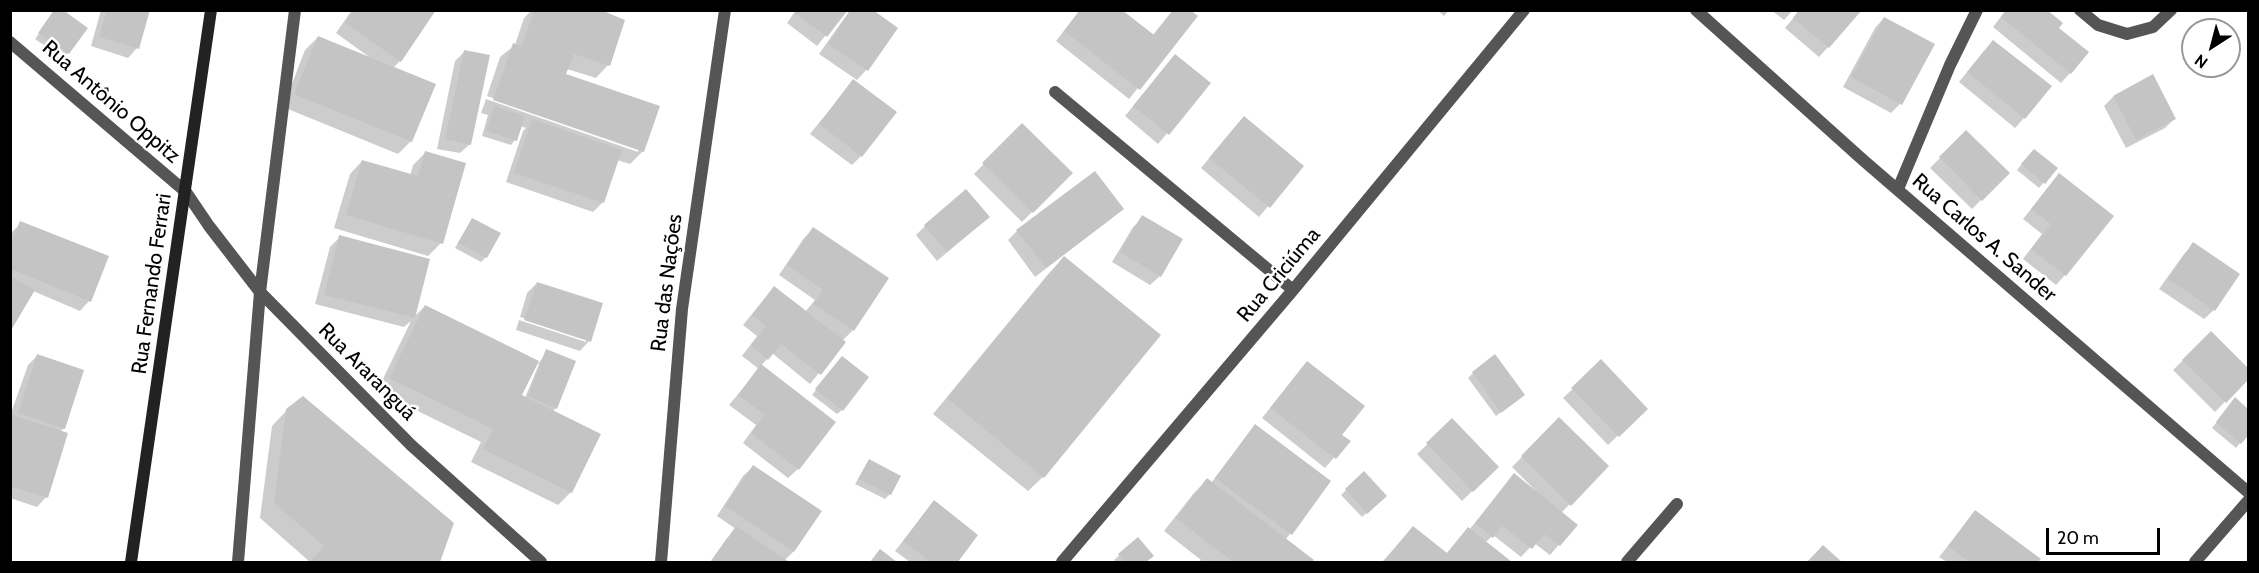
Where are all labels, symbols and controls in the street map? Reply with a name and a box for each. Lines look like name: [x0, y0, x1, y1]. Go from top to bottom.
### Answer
north arrow: [2181, 18, 2241, 78]
street label: Rua Antônio Oppitz: [37, 35, 185, 169]
text: N: [2191, 50, 2211, 72]
street label: Rua Carlos A. Sander: [1907, 169, 2061, 307]
street label: Rua Fernando Ferrari: [127, 192, 177, 376]
street label: Rua das Nações: [646, 213, 688, 353]
street label: Rua Criciúma: [1232, 223, 1326, 327]
street label: Rua Araranguá: [313, 318, 421, 426]
scale bar: [2049, 516, 2163, 554]
text: 20 m: [2057, 527, 2099, 549]

